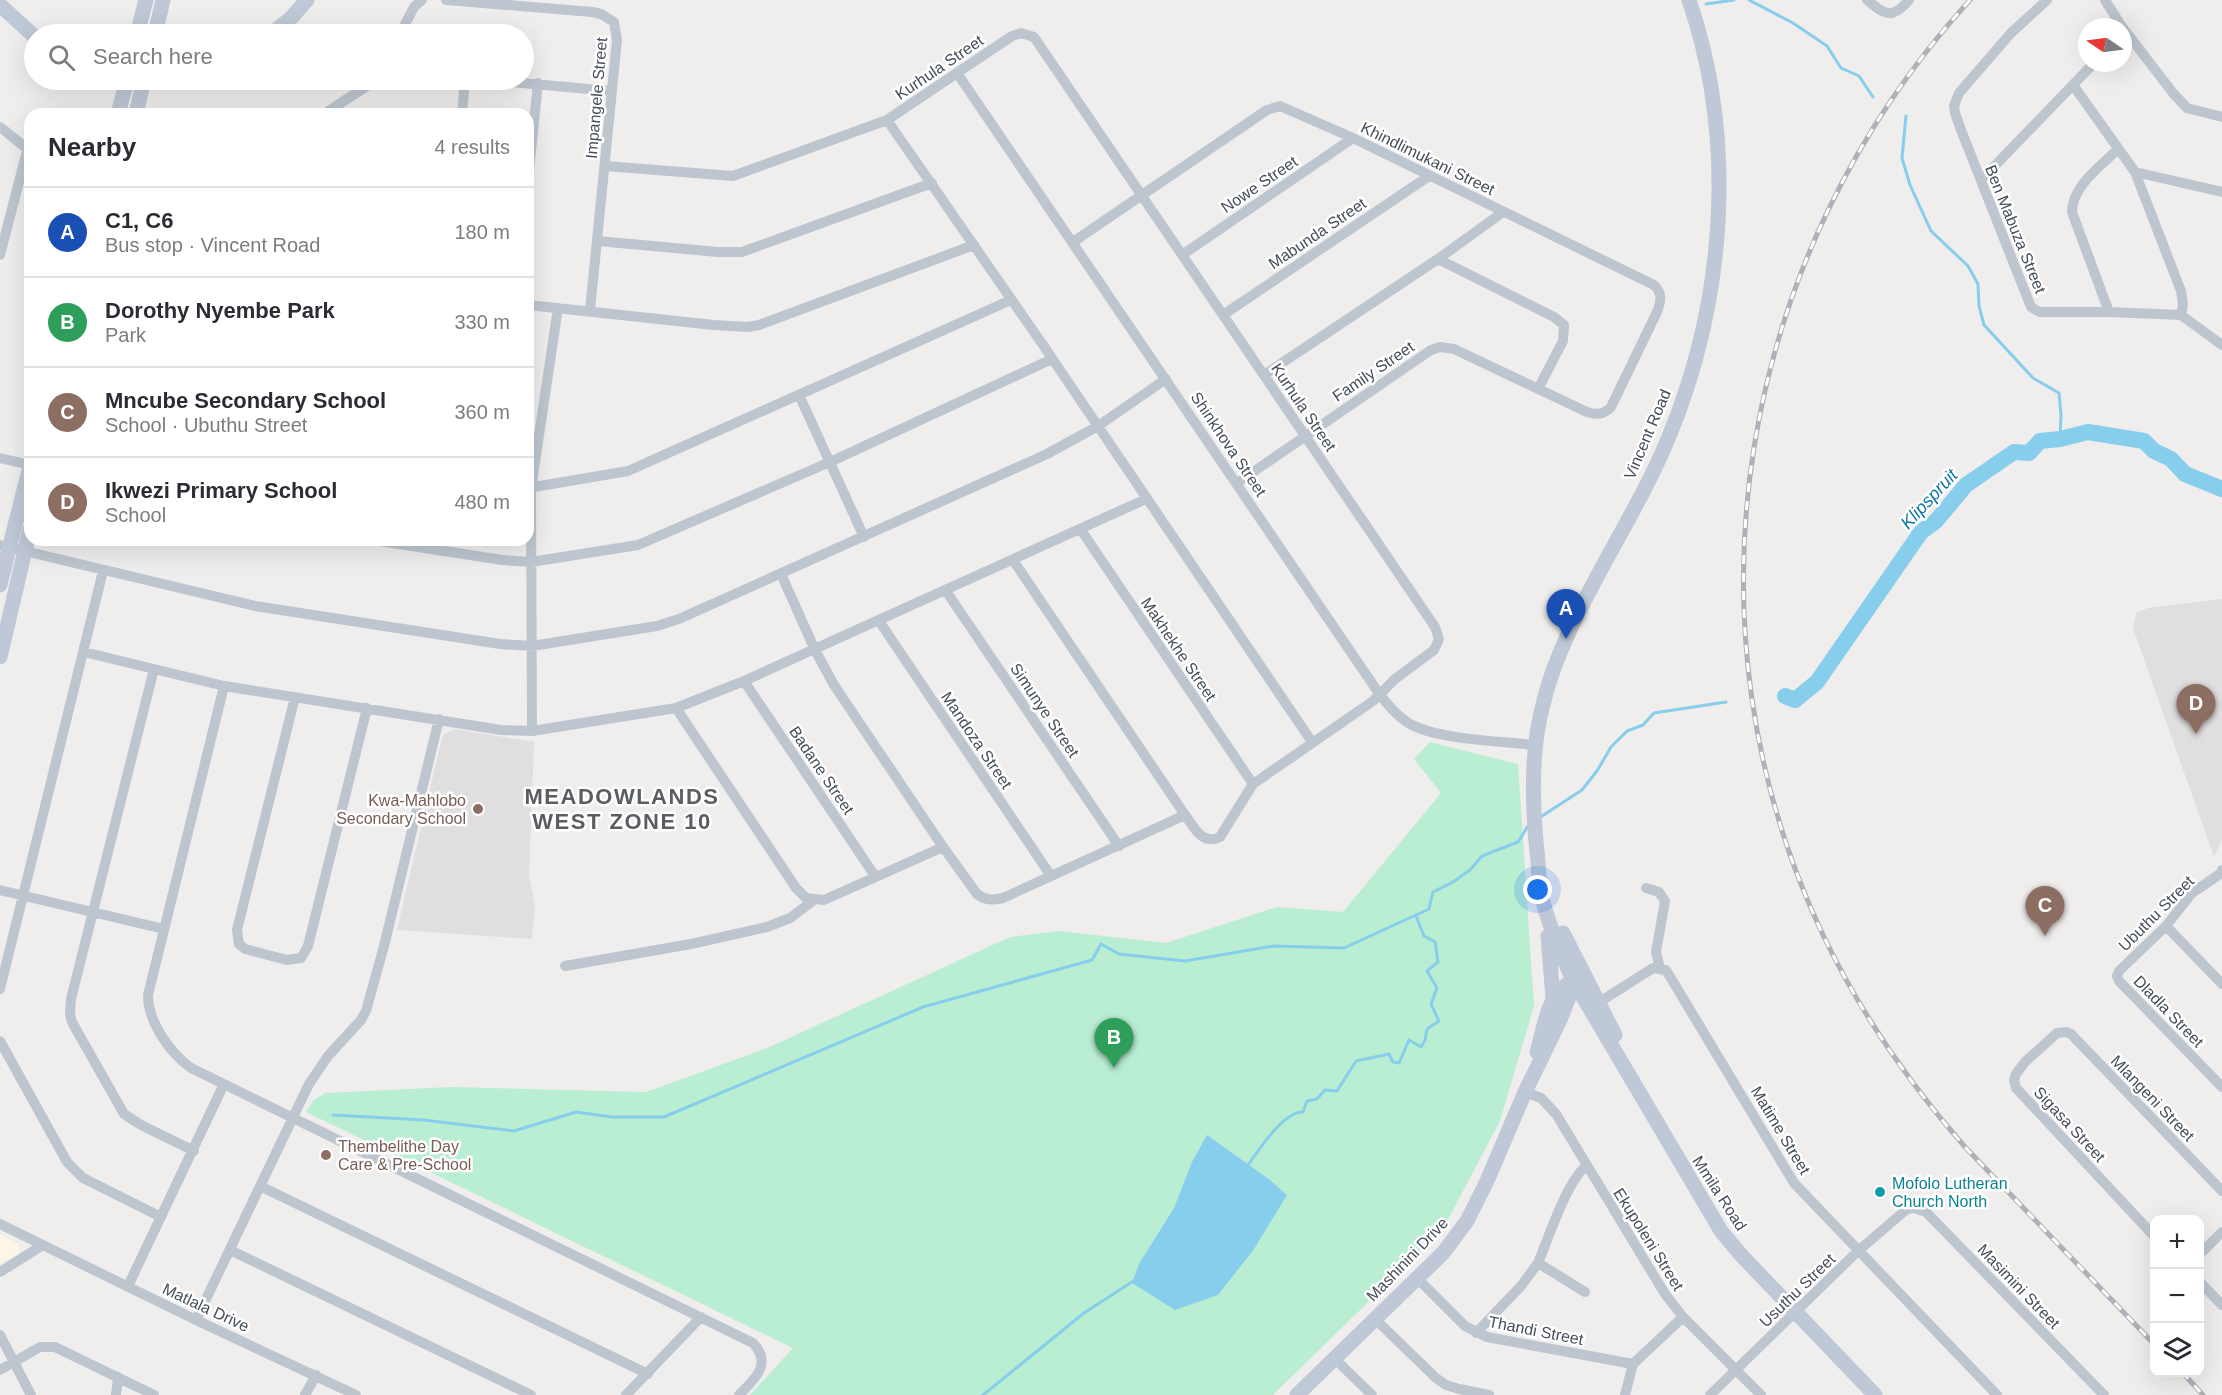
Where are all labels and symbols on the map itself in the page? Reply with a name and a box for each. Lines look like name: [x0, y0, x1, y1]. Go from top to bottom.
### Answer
north arrow: [2078, 18, 2132, 72]
street label: Kurhula Street: [892, 31, 987, 103]
street label: Impangele Street: [583, 36, 610, 159]
street label: Khindlimukani Street: [1358, 119, 1498, 198]
street label: Nowe Street: [1218, 152, 1301, 216]
street label: Ben Mabuza Street: [1982, 163, 2049, 296]
street label: Mabunda Street: [1265, 194, 1370, 272]
street label: Family Street: [1329, 338, 1418, 405]
street label: Kurhula Street: [1268, 360, 1340, 455]
street label: Vincent Road: [1621, 387, 1674, 482]
street label: Shinkhova Street: [1187, 389, 1270, 500]
water label: Klipspruit: [1896, 464, 1962, 533]
pin: A: [1546, 590, 1586, 639]
street label: Makhekhe Street: [1138, 594, 1220, 705]
street label: Simunye Street: [1007, 660, 1083, 761]
pin: D: [2176, 684, 2216, 734]
street label: Mandoza Street: [938, 689, 1016, 792]
street label: Badane Street: [786, 723, 858, 818]
district label: MEADOWLANDS WEST ZONE 10: [525, 784, 719, 834]
place label: Kwa-Mahlobo Secondary School: [336, 792, 466, 827]
marker: Kwa-Mahlobo Secondary School: [471, 802, 485, 816]
street label: Ubuthu Street: [2115, 872, 2198, 954]
your location: [1523, 875, 1552, 904]
pin: C: [2026, 886, 2064, 936]
street label: Dladla Street: [2130, 972, 2207, 1051]
pin: B: [1094, 1018, 1134, 1068]
street label: Mlangeni Street: [2108, 1052, 2198, 1145]
street label: Matime Street: [1748, 1083, 1814, 1178]
street label: Sigasa Street: [2031, 1083, 2109, 1166]
place label: Thembelithe Day Care & Pre-School: [338, 1138, 471, 1173]
marker: Thembelithe Day Care & Pre-School: [319, 1148, 333, 1162]
street label: Mmila Road: [1689, 1153, 1750, 1234]
place label: Mofolo Lutheran Church North: [1892, 1175, 2008, 1210]
street label: Ekupoleni Street: [1610, 1185, 1687, 1294]
marker: Mofolo Lutheran Church North: [1873, 1185, 1887, 1199]
street label: Mashinini Drive: [1363, 1214, 1452, 1305]
street label: Masimini Street: [1974, 1241, 2063, 1332]
street label: Usuthu Street: [1756, 1250, 1839, 1330]
street label: Matlala Drive: [160, 1280, 252, 1335]
street label: Thandi Street: [1487, 1313, 1585, 1348]

